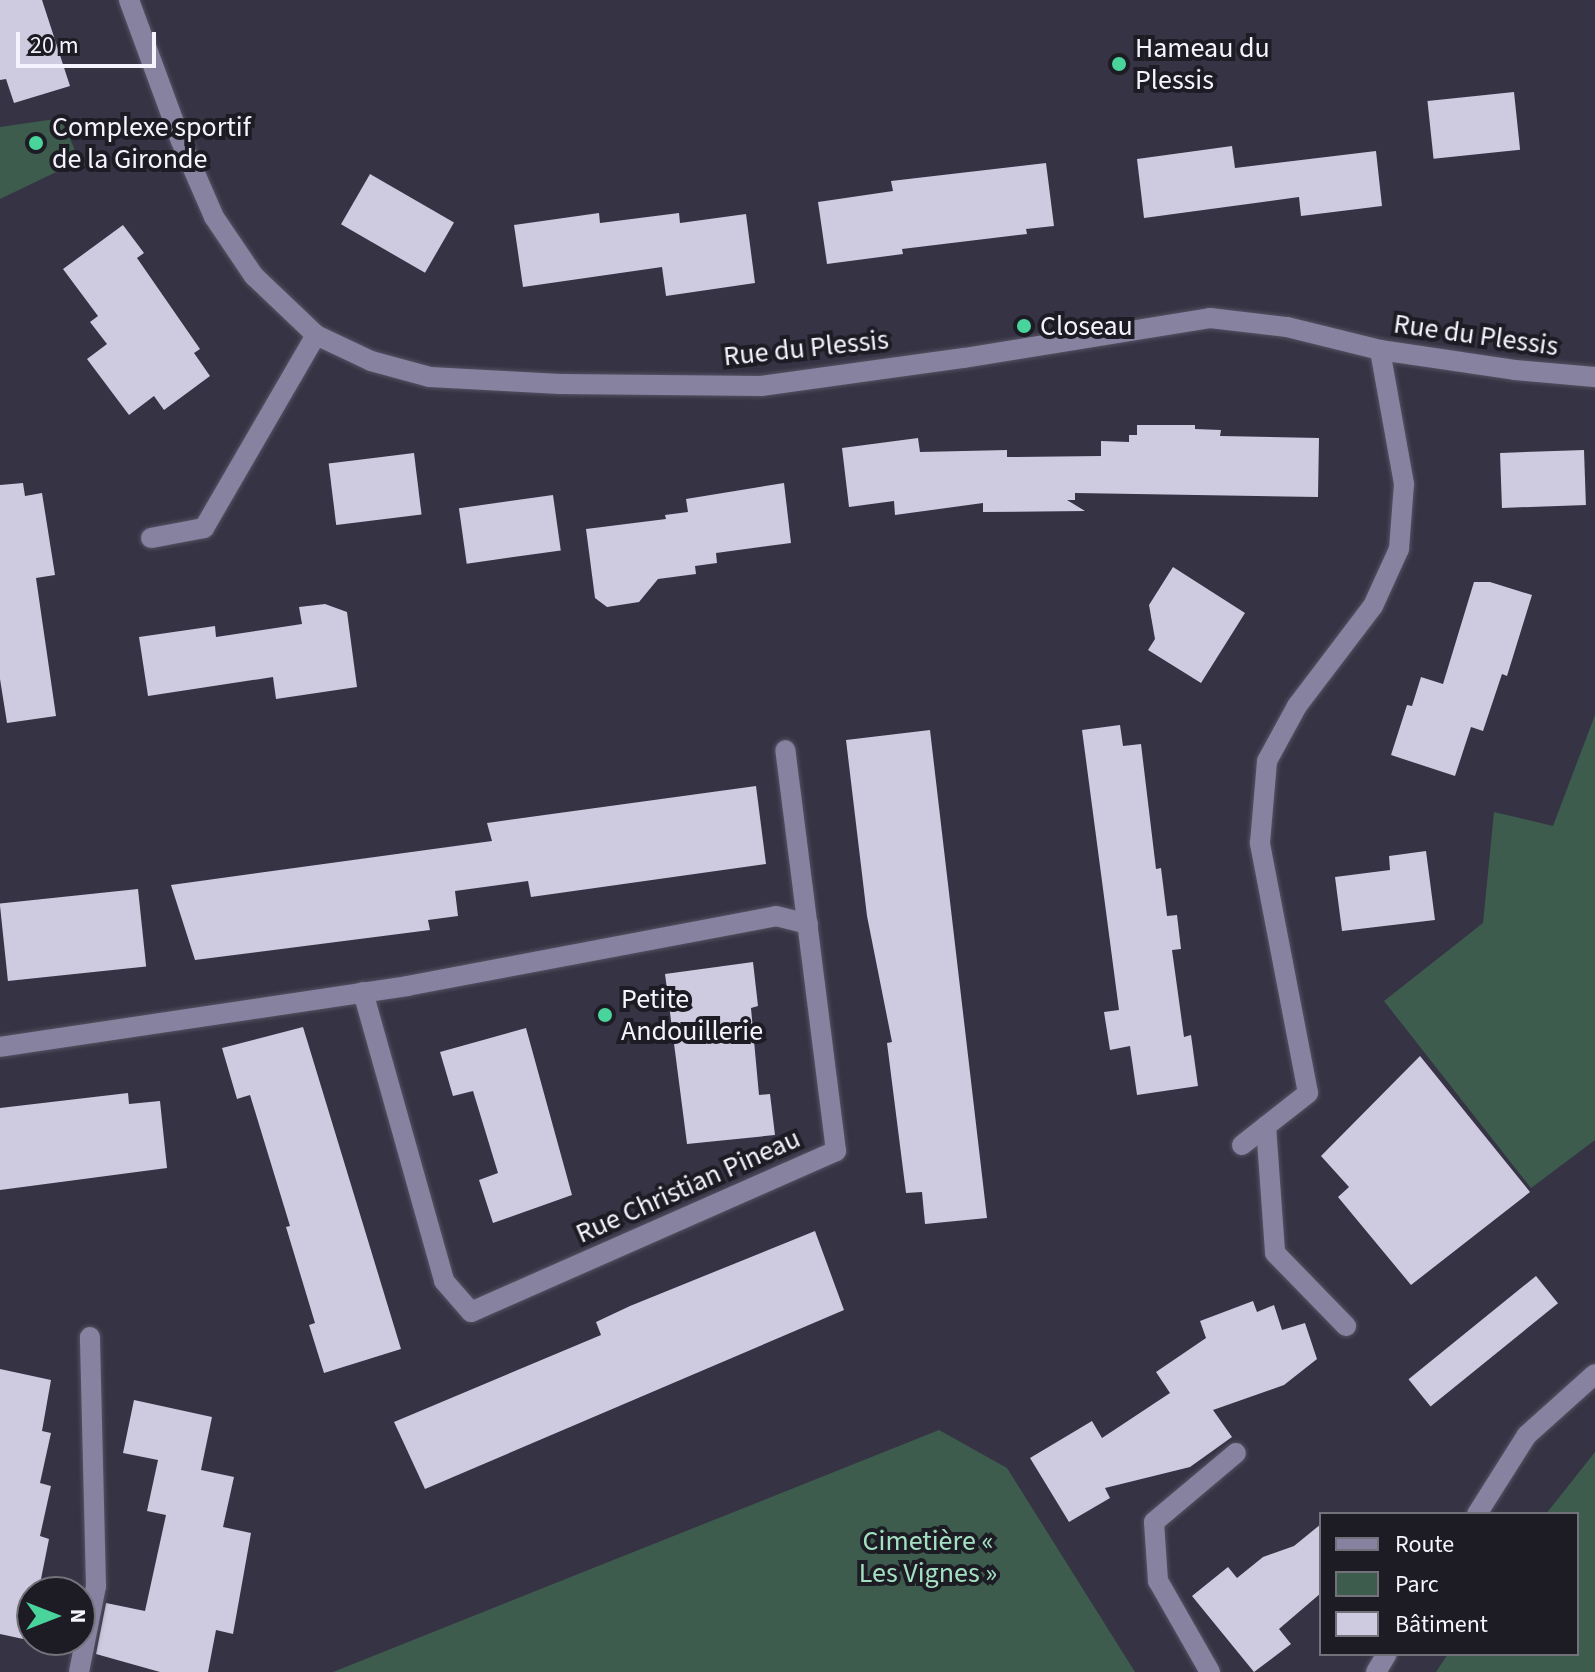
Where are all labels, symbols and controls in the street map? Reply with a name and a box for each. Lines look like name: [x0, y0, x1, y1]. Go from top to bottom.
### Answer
scale bar: [20, 16, 160, 66]
text: 20 m: [30, 28, 79, 63]
place label: Hameau du Plessis: [1135, 31, 1270, 97]
marker: Hameau du Plessis: [1110, 55, 1128, 73]
place label: Complexe sportif de la Gironde: [52, 110, 251, 176]
marker: Complexe sportif de la Gironde: [27, 134, 45, 152]
street label: Rue du Plessis: [1391, 307, 1561, 363]
place label: Closeau: [1040, 309, 1133, 343]
marker: Closeau: [1015, 317, 1033, 335]
street label: Rue du Plessis: [722, 323, 890, 373]
place label: Petite Andouillerie: [621, 982, 763, 1048]
marker: Petite Andouillerie: [596, 1006, 614, 1024]
street label: Rue Christian Pineau: [571, 1121, 805, 1251]
legend: [1319, 1512, 1579, 1656]
park label: Cimetière « Les Vignes »: [859, 1524, 997, 1590]
text: Route: [1395, 1527, 1454, 1562]
text: Parc: [1395, 1567, 1439, 1602]
north arrow: [16, 1576, 96, 1656]
text: Bâtiment: [1395, 1607, 1488, 1642]
text: N: [62, 1609, 94, 1623]

